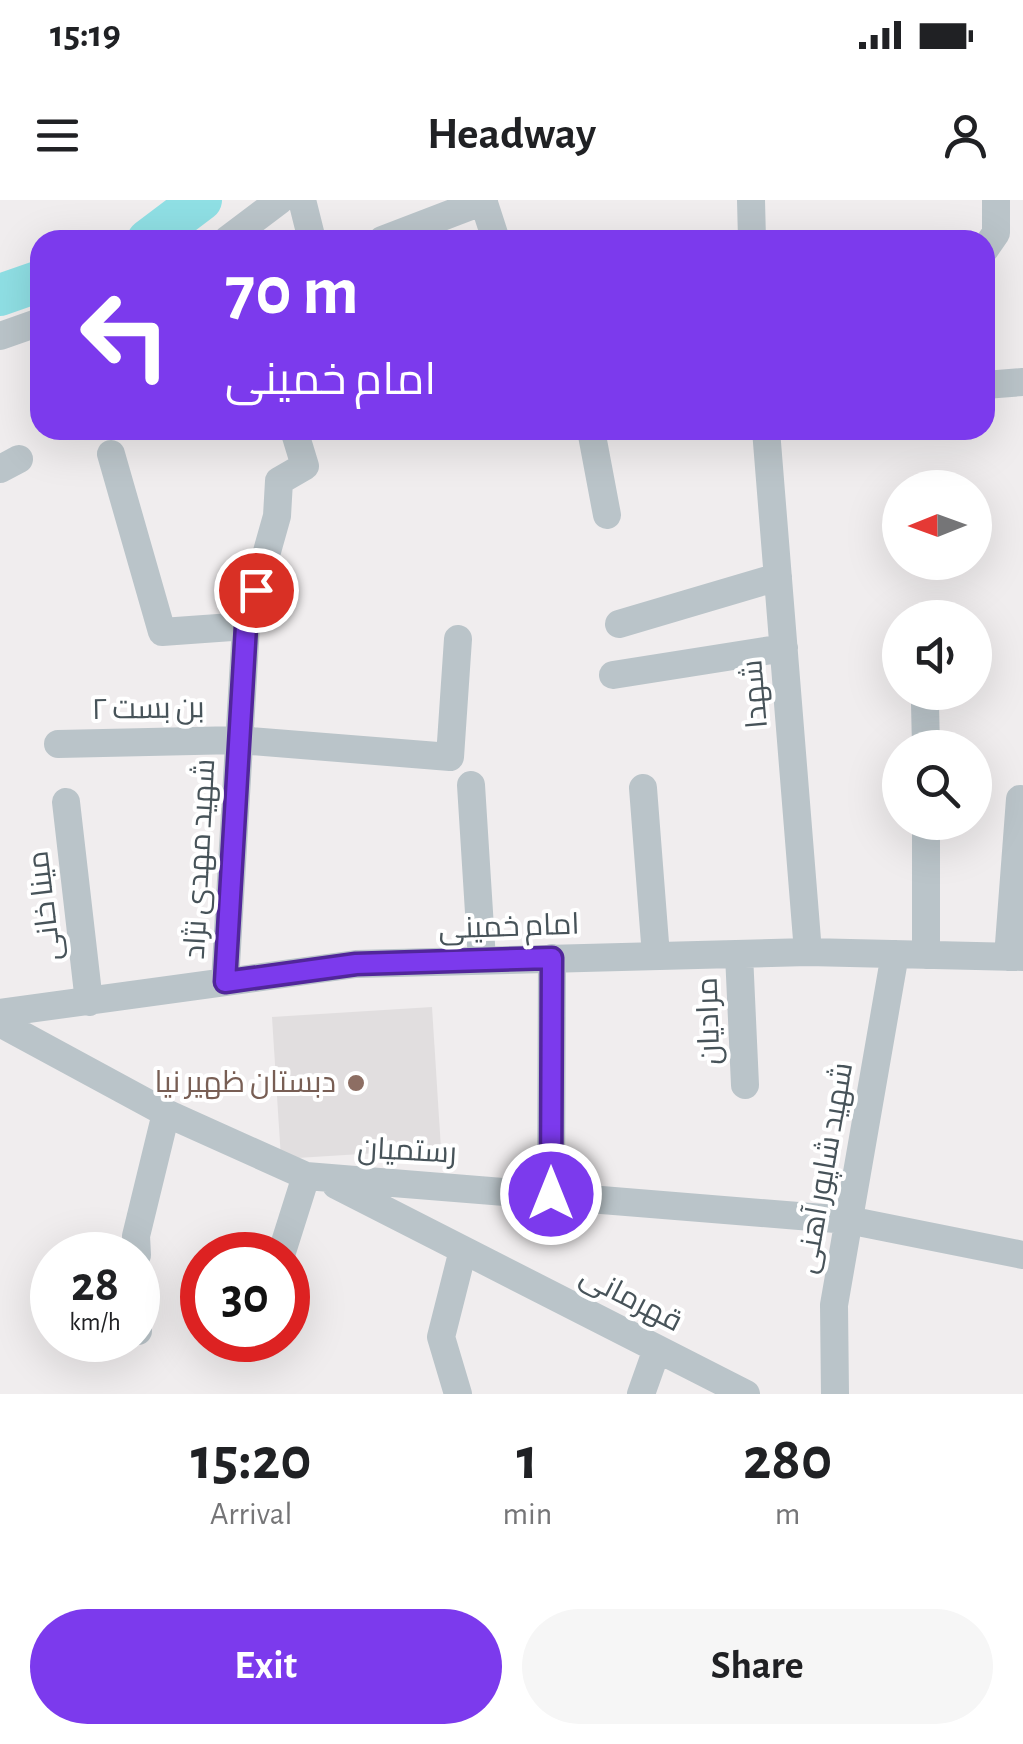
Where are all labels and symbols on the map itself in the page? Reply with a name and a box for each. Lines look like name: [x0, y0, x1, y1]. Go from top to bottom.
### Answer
north arrow: [882, 470, 992, 580]
pin: [214, 548, 299, 633]
street label: شهدا: [737, 658, 775, 730]
street label: بن بست ۲: [91, 693, 205, 727]
street label: شهید مهدی نژاد: [180, 758, 222, 960]
street label: مینا خانی: [23, 849, 69, 963]
street label: امام خمینی: [438, 910, 580, 948]
street label: مرادیان: [692, 977, 727, 1065]
street label: شهید شاپور آهنی: [790, 1060, 861, 1276]
place label: دبستان ظهیر نیا: [155, 1068, 336, 1100]
marker: دبستان ظهیر نیا: [345, 1072, 367, 1094]
street label: رستمیان: [357, 1133, 457, 1170]
position arrow: [499, 1142, 603, 1246]
speed limit sign: 30: [180, 1232, 310, 1362]
street label: قهرمانی: [574, 1261, 687, 1339]

